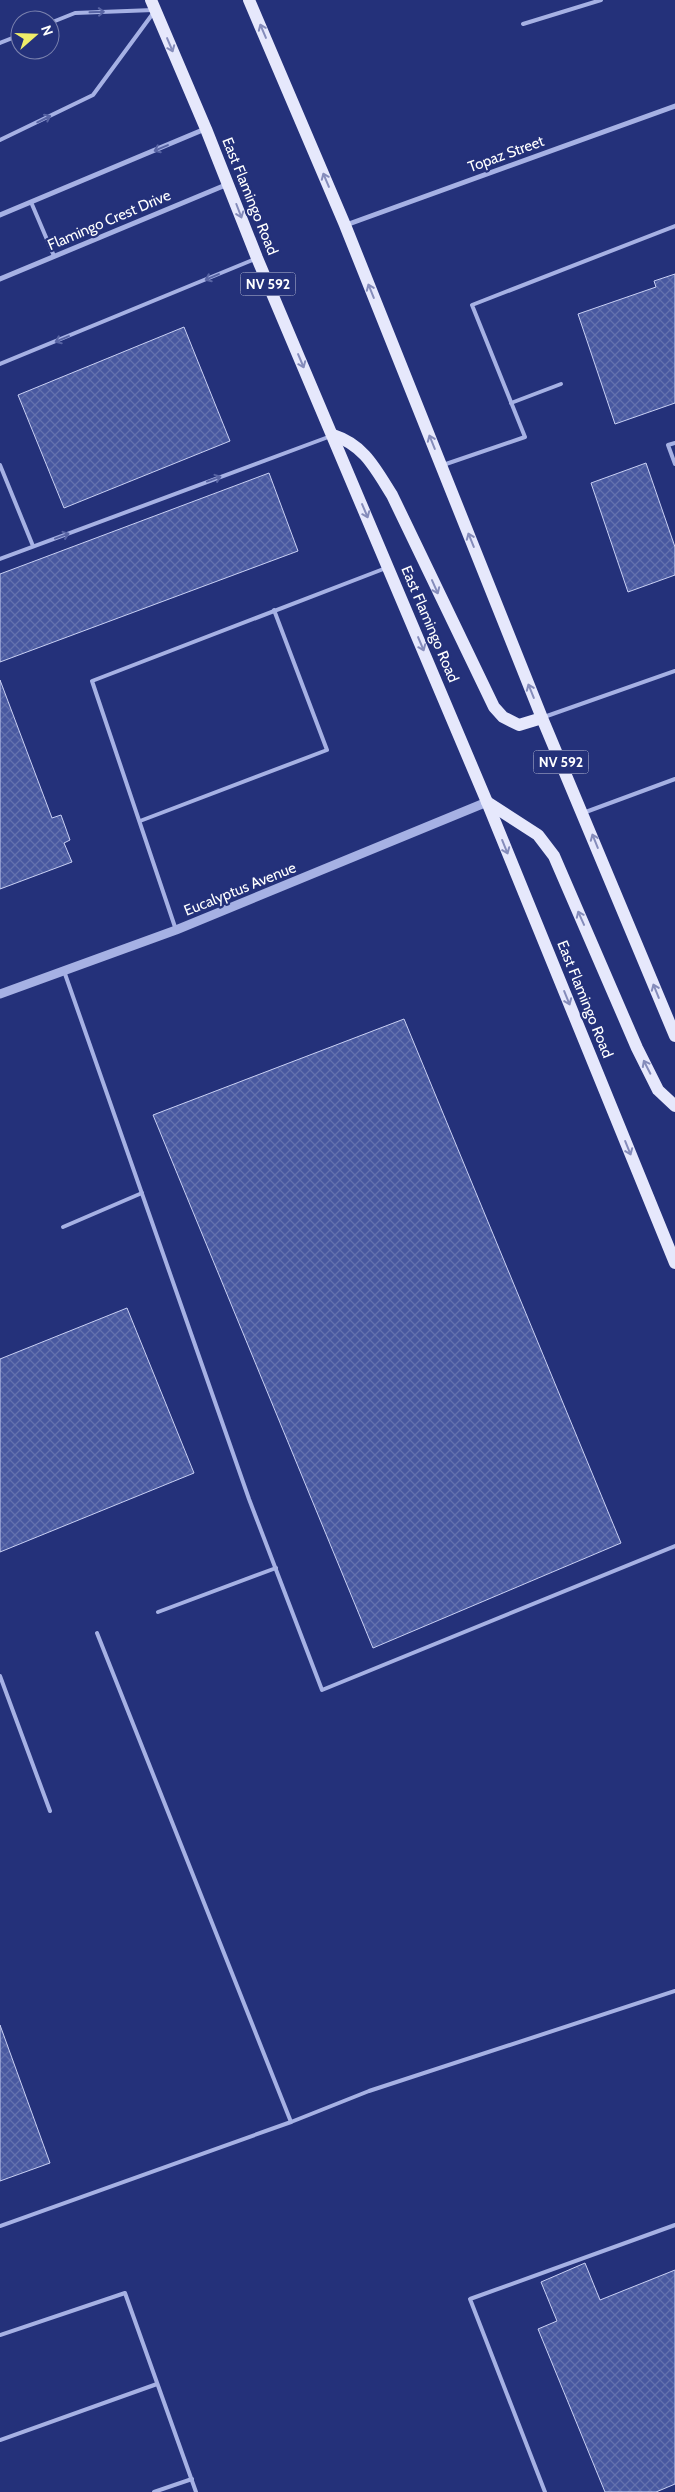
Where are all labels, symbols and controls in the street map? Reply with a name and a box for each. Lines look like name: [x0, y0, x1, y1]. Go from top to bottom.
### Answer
one-way arrow: [88, 7, 105, 17]
north arrow: [10, 10, 60, 60]
text: N: [37, 23, 57, 38]
one-way arrow: [257, 24, 267, 39]
one-way arrow: [166, 37, 176, 52]
one-way arrow: [36, 114, 51, 123]
street label: Topaz Street: [466, 132, 546, 176]
street label: East Flamingo Road: [218, 135, 282, 257]
one-way arrow: [154, 143, 169, 153]
one-way arrow: [321, 173, 330, 189]
street label: Flamingo Crest Drive: [45, 186, 174, 254]
one-way arrow: [235, 203, 244, 218]
one-way arrow: [205, 272, 220, 282]
road number: NV 592: [240, 272, 296, 296]
one-way arrow: [366, 284, 375, 299]
one-way arrow: [55, 334, 70, 344]
one-way arrow: [297, 353, 307, 368]
one-way arrow: [427, 435, 436, 450]
one-way arrow: [206, 474, 222, 483]
one-way arrow: [360, 503, 370, 518]
one-way arrow: [54, 530, 69, 540]
one-way arrow: [466, 533, 475, 548]
street label: East Flamingo Road: [397, 563, 463, 685]
one-way arrow: [430, 579, 440, 594]
one-way arrow: [416, 636, 426, 651]
one-way arrow: [526, 684, 535, 699]
road number: NV 592: [534, 750, 588, 774]
one-way arrow: [589, 834, 599, 849]
one-way arrow: [501, 839, 510, 854]
street label: Eucalyptus Avenue: [181, 858, 299, 920]
one-way arrow: [575, 911, 585, 926]
street label: East Flamingo Road: [553, 938, 617, 1060]
one-way arrow: [651, 984, 660, 999]
one-way arrow: [562, 990, 572, 1005]
one-way arrow: [642, 1060, 651, 1075]
one-way arrow: [624, 1140, 633, 1155]

